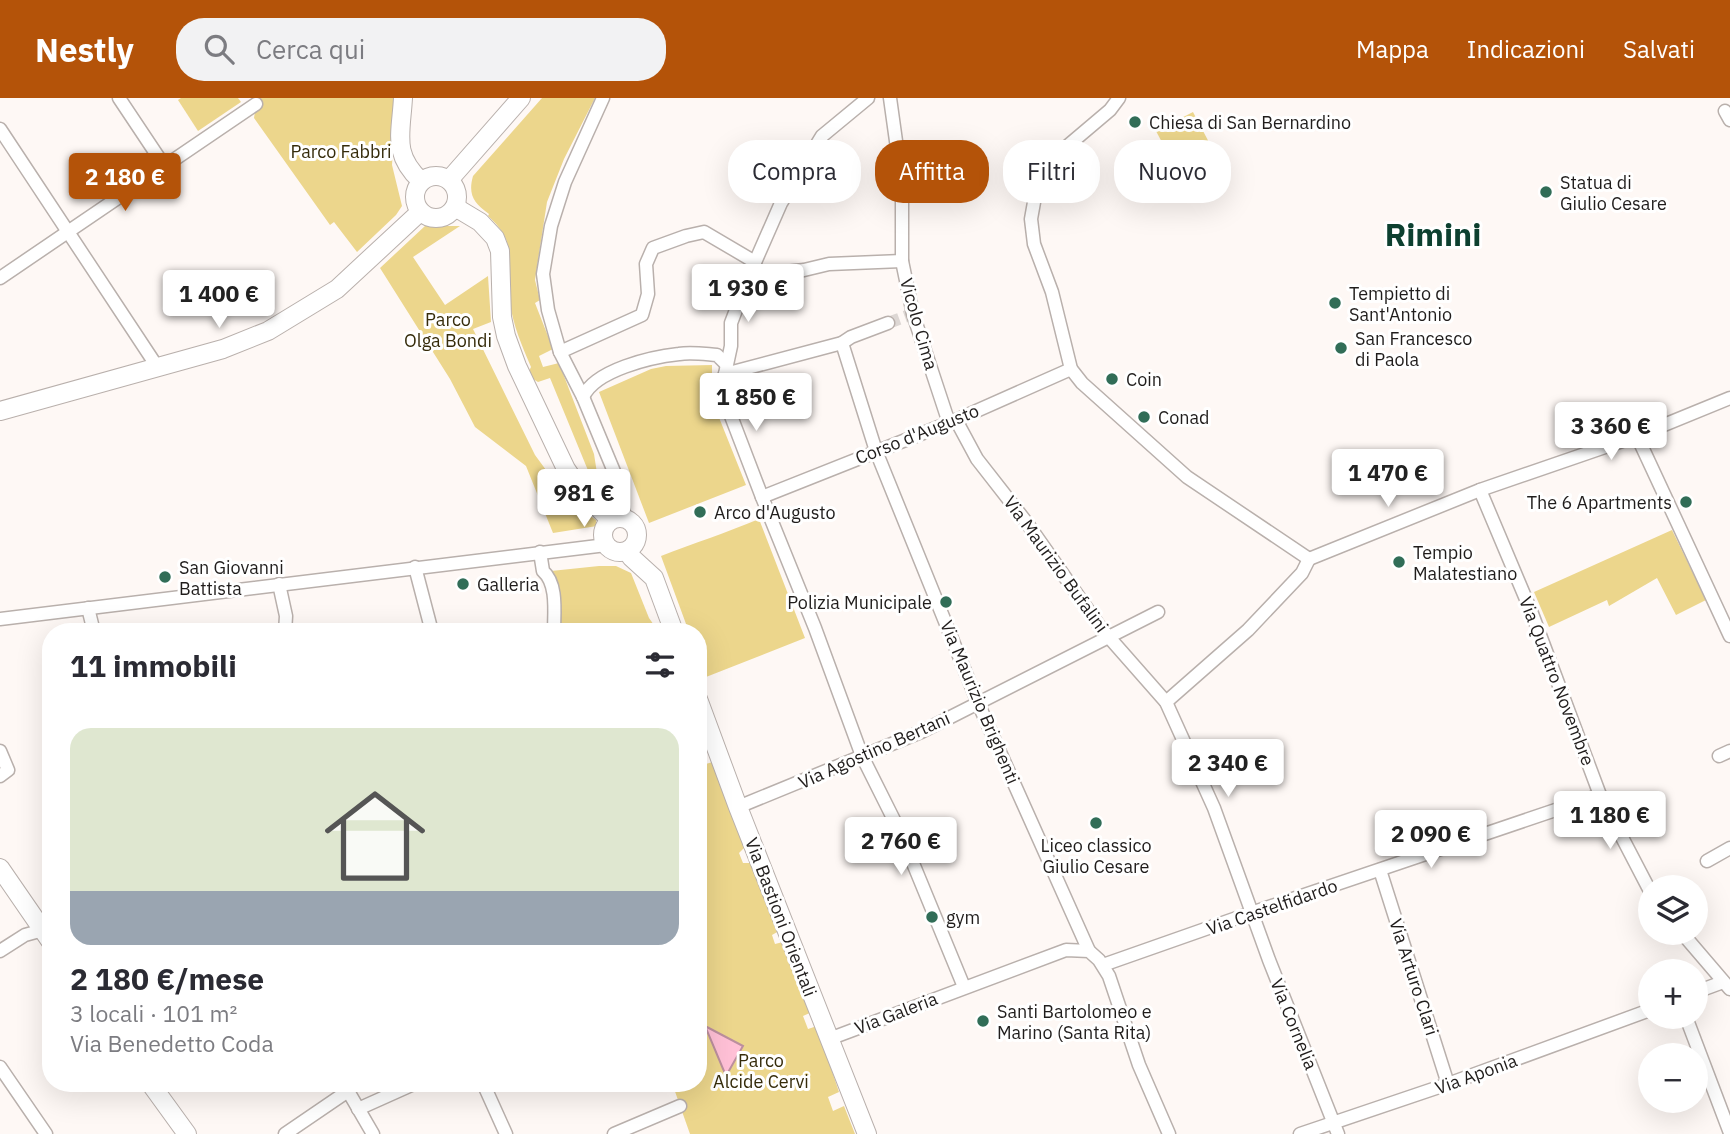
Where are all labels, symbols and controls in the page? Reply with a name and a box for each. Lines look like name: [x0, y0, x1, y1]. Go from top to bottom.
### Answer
search box: [176, 18, 666, 81]
text: Nestly: [35, 28, 134, 71]
icon: search: [200, 30, 238, 68]
text: Cerca qui: [256, 32, 365, 66]
text: Mappa: [1356, 33, 1429, 65]
text: Indicazioni: [1467, 33, 1585, 65]
text: Salvati: [1623, 33, 1695, 65]
place label: Chiesa di San Bernardino: [1149, 111, 1351, 134]
marker: Chiesa di San Bernardino: [1127, 114, 1143, 130]
park label: Parco Fabbri: [290, 140, 392, 163]
chip: Compra: [728, 140, 861, 203]
chip: Affitta: [875, 140, 989, 203]
chip: Filtri: [1003, 140, 1100, 203]
chip: Nuovo: [1114, 140, 1231, 203]
pin: 2 180 €: [60, 153, 190, 213]
text: 2 180 €: [85, 161, 165, 191]
place label: Statua di Giulio Cesare: [1560, 171, 1667, 215]
marker: Statua di Giulio Cesare: [1538, 184, 1554, 200]
district label: Rimini: [1385, 213, 1481, 255]
pin: 1 930 €: [683, 264, 813, 324]
pin: 1 400 €: [154, 271, 284, 330]
text: 1 930 €: [708, 272, 788, 302]
street label: Vicolo Cima: [895, 275, 943, 373]
text: 1 400 €: [179, 278, 259, 308]
place label: Tempietto di Sant'Antonio: [1349, 282, 1452, 326]
marker: Tempietto di Sant'Antonio: [1327, 295, 1343, 311]
park label: Parco Olga Bondi: [404, 308, 492, 352]
place label: San Francesco di Paola: [1355, 327, 1472, 371]
marker: San Francesco di Paola: [1333, 340, 1349, 356]
place label: Coin: [1126, 368, 1162, 391]
marker: Coin: [1104, 371, 1120, 387]
pin: 1 850 €: [691, 374, 821, 433]
text: 1 850 €: [716, 381, 796, 411]
street label: Corso d'Augusto: [852, 399, 982, 469]
pin: 3 360 €: [1546, 402, 1676, 462]
place label: Conad: [1158, 406, 1210, 429]
marker: Conad: [1136, 409, 1152, 425]
text: 3 360 €: [1571, 410, 1651, 440]
pin: 1 470 €: [1323, 450, 1453, 509]
text: 1 470 €: [1348, 457, 1428, 487]
pin: 981 €: [535, 470, 633, 529]
text: 981 €: [553, 477, 615, 507]
street label: Via Maurizio Bufalini: [999, 491, 1113, 637]
place label: The 6 Apartments: [1527, 491, 1672, 514]
marker: The 6 Apartments: [1678, 494, 1694, 510]
place label: Arco d'Augusto: [714, 501, 836, 524]
marker: Arco d'Augusto: [692, 504, 708, 520]
place label: Tempio Malatestiano: [1413, 541, 1517, 585]
marker: Tempio Malatestiano: [1391, 554, 1407, 570]
place label: San Giovanni Battista: [179, 556, 284, 600]
marker: San Giovanni Battista: [157, 569, 173, 585]
place label: Galleria: [477, 573, 540, 596]
marker: Galleria: [455, 576, 471, 592]
place label: Polizia Municipale: [787, 591, 932, 614]
street label: Via Quattro Novembre: [1514, 593, 1600, 769]
marker: Polizia Municipale: [938, 594, 954, 610]
street label: Via Maurizio Brighenti: [935, 617, 1025, 787]
text: 11 immobili: [70, 646, 237, 685]
icon: filters: [641, 646, 679, 684]
street label: Via Agostino Bertani: [795, 706, 953, 794]
pin: 2 340 €: [1163, 740, 1293, 799]
text: 2 340 €: [1188, 747, 1268, 777]
icon: home: [312, 773, 438, 899]
pin: 1 180 €: [1545, 792, 1675, 851]
text: 1 180 €: [1570, 799, 1650, 829]
pin: 2 090 €: [1366, 810, 1496, 870]
marker: Liceo classico Giulio Cesare: [1088, 815, 1104, 831]
pin: 2 760 €: [836, 818, 966, 877]
text: 2 090 €: [1391, 818, 1471, 848]
text: 2 760 €: [861, 825, 941, 855]
street label: Via Bastioni Orientali: [740, 834, 822, 1000]
place label: Liceo classico Giulio Cesare: [1040, 834, 1152, 878]
street label: Via Castelfidardo: [1203, 874, 1341, 940]
map controls: [1638, 875, 1708, 1113]
button: layers: [1638, 875, 1708, 945]
place label: gym: [946, 906, 980, 929]
marker: gym: [924, 909, 940, 925]
street label: Via Arturo Clari: [1384, 916, 1444, 1038]
text: 2 180 €/mese: [70, 959, 264, 998]
button: +: [1638, 959, 1708, 1029]
street label: Via Cornelia: [1265, 975, 1323, 1073]
street label: Via Galeria: [851, 987, 941, 1039]
text: 3 locali · 101 m²: [70, 998, 237, 1028]
place label: Santi Bartolomeo e Marino (Santa Rita): [997, 1000, 1152, 1044]
marker: Santi Bartolomeo e Marino (Santa Rita): [975, 1013, 991, 1029]
text: Via Benedetto Coda: [70, 1028, 274, 1058]
button: −: [1638, 1043, 1708, 1113]
street label: Via Aponia: [1432, 1048, 1521, 1099]
park label: Parco Alcide Cervi: [713, 1049, 809, 1093]

